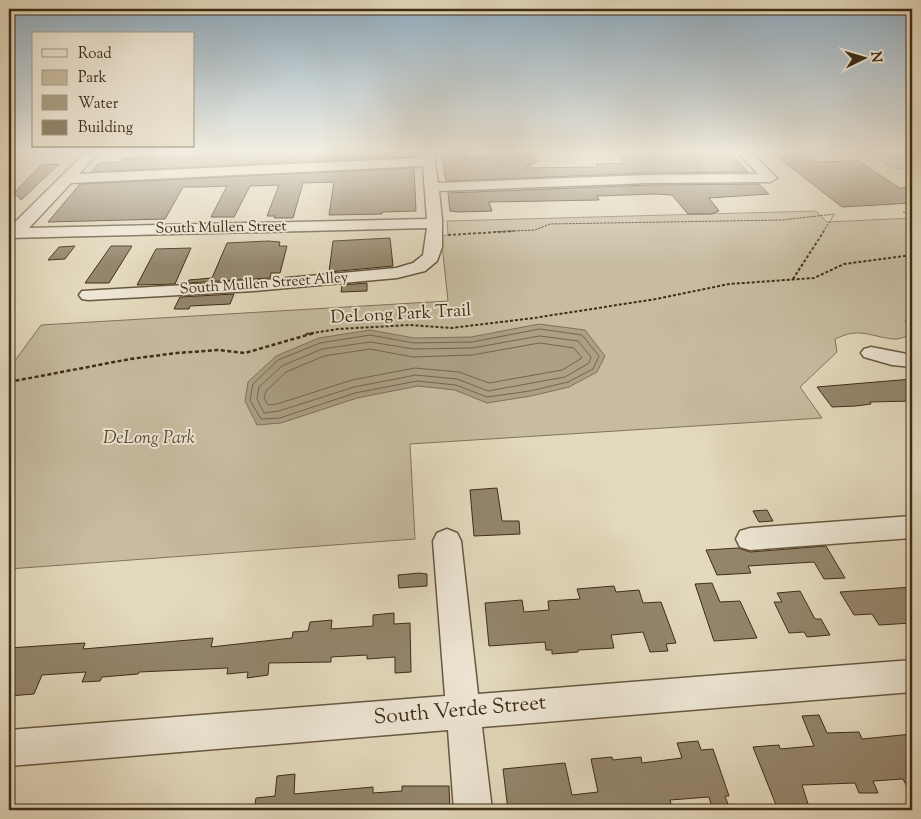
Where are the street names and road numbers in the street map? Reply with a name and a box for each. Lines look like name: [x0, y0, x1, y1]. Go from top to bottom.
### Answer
street label: South Mullen Street: [155, 216, 287, 240]
street label: South Mullen Street Alley: [179, 268, 350, 300]
street label: DeLong Park Trail: [330, 298, 472, 332]
street label: South Verde Street: [373, 689, 547, 733]

